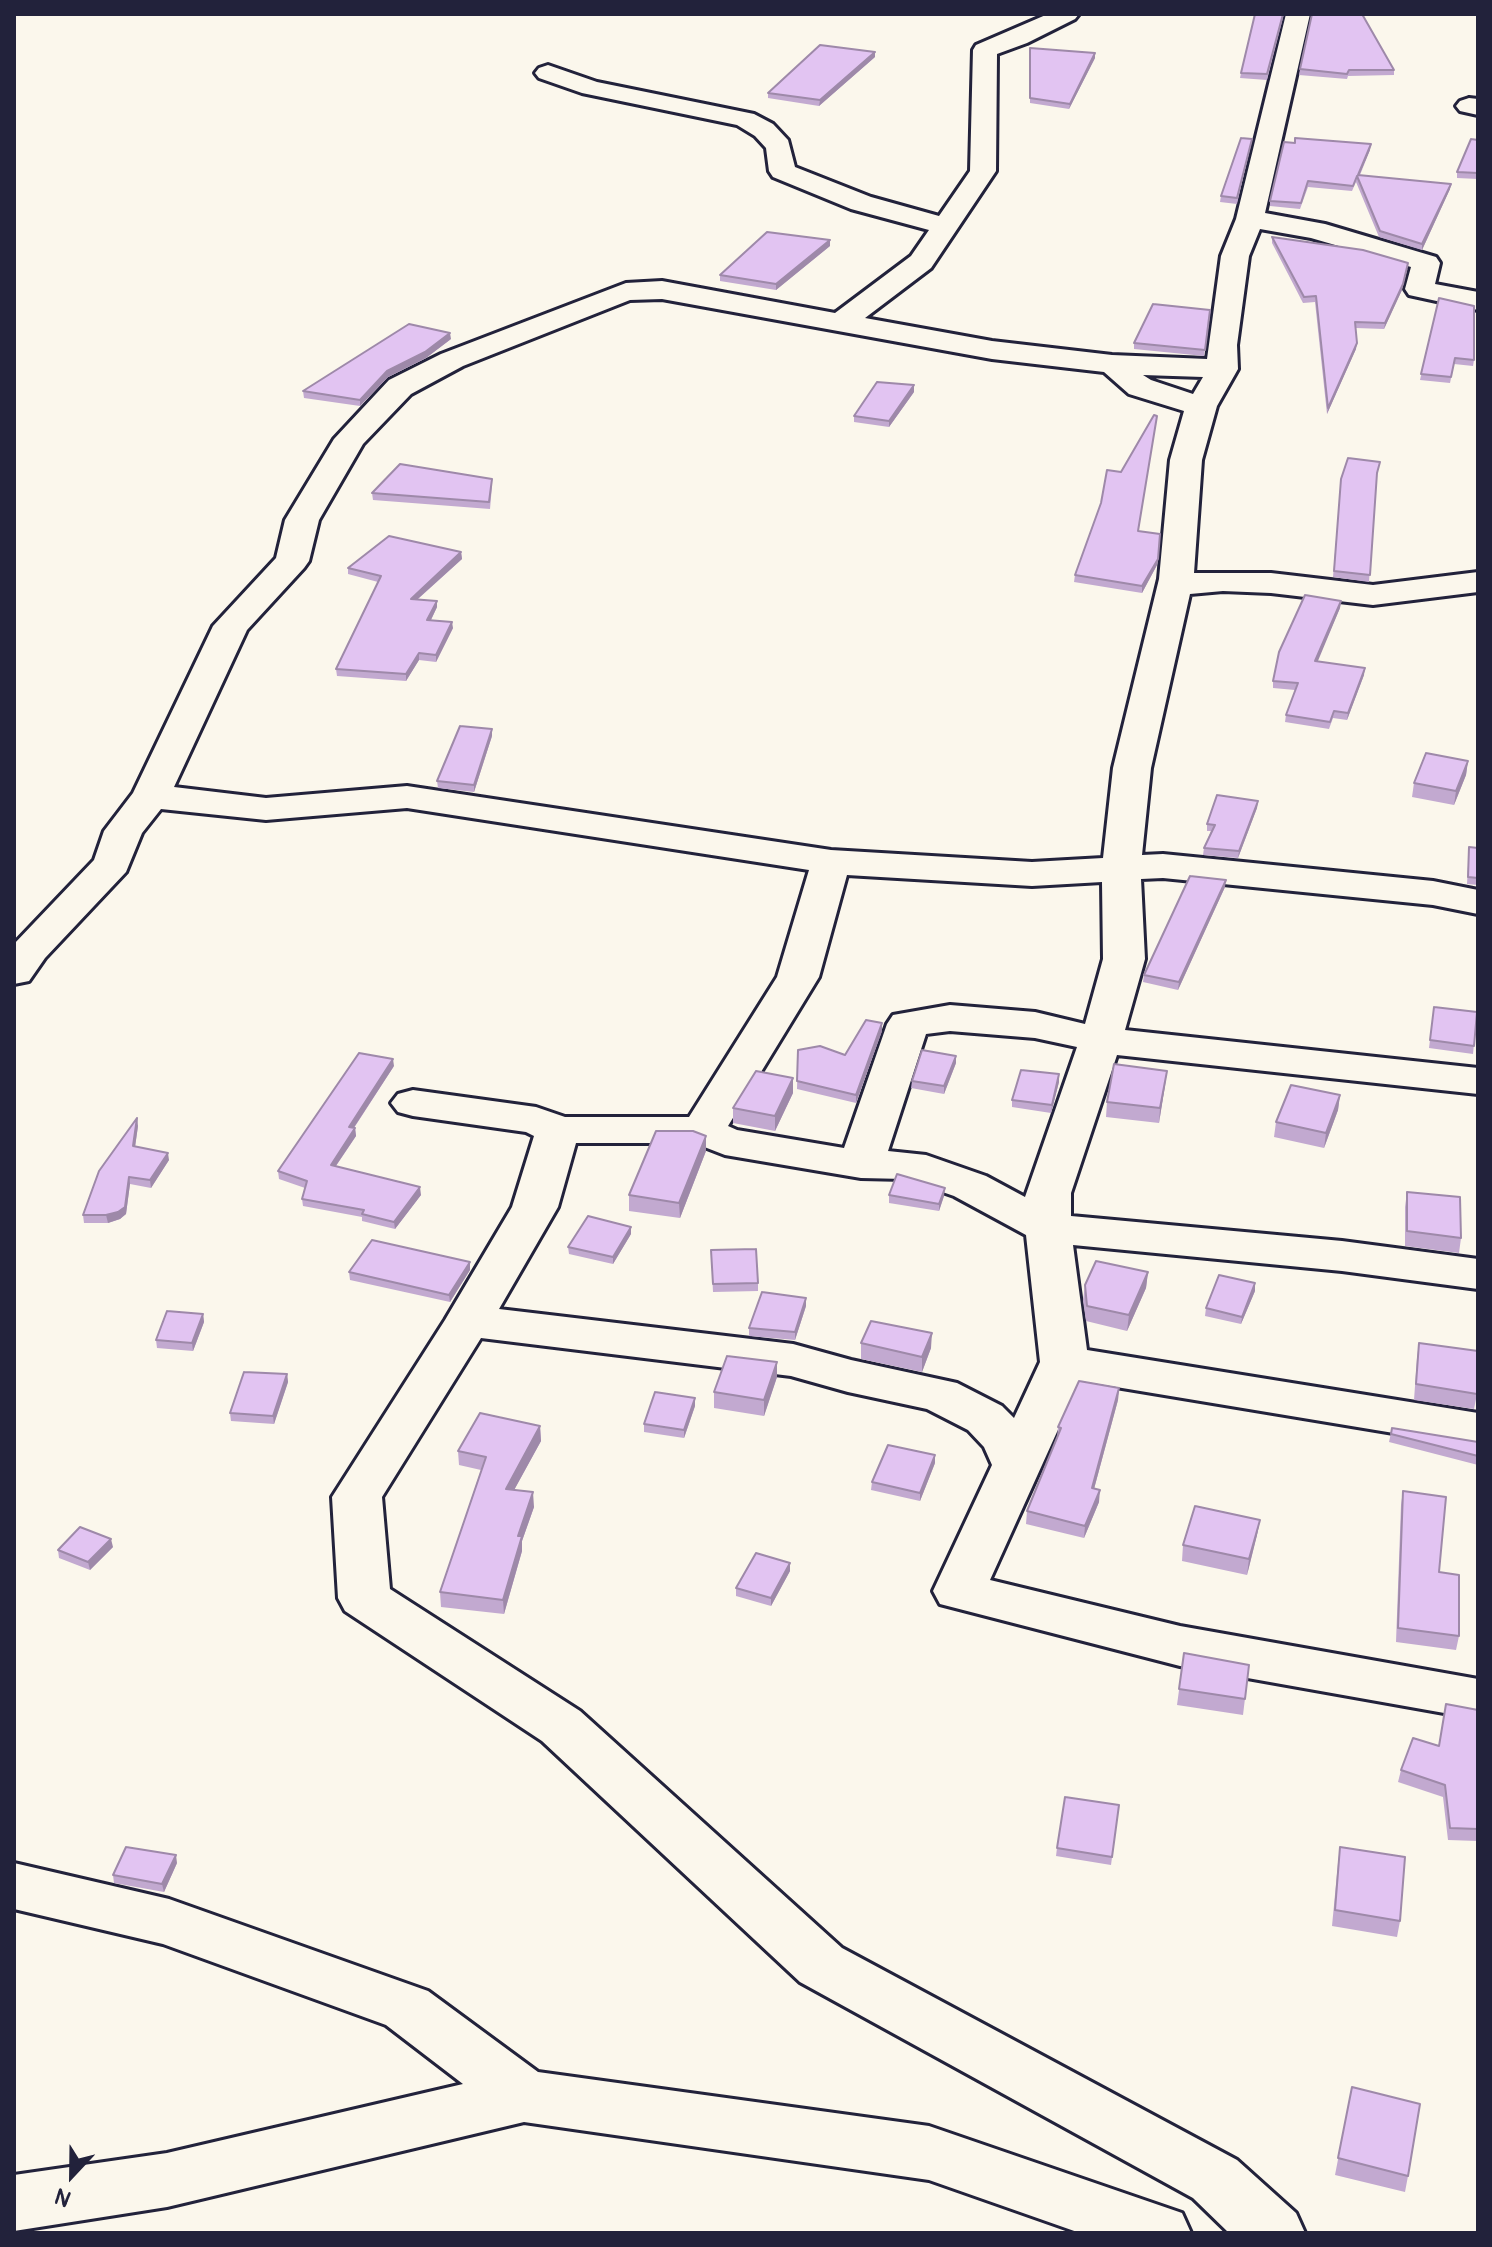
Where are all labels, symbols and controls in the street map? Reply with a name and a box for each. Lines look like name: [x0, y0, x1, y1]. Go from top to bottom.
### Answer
north arrow: [32, 2135, 112, 2215]
text: N: [51, 2181, 75, 2213]

